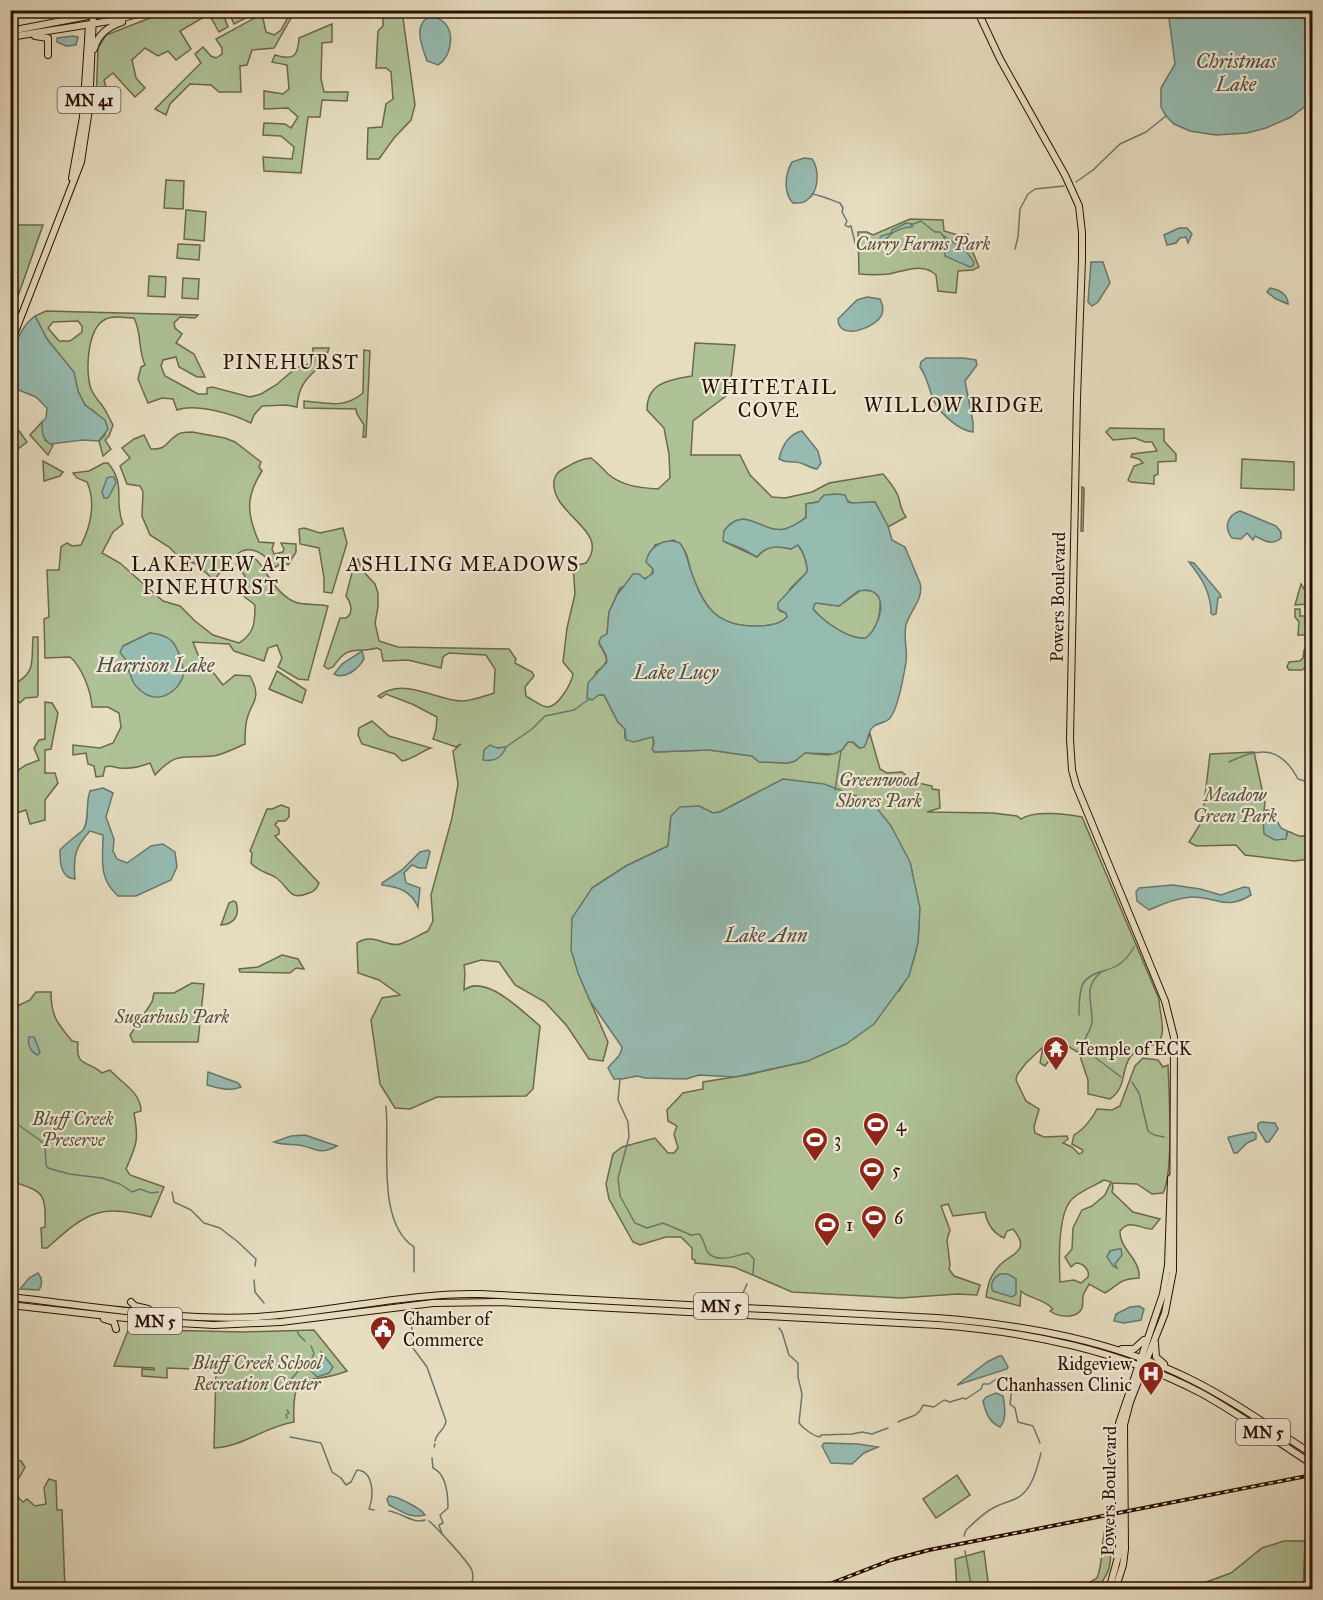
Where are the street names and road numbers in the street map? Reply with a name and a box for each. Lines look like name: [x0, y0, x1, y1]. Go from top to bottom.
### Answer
road number: MN 41: [58, 87, 121, 113]
street label: Powers Boulevard: [1046, 532, 1070, 662]
road number: MN 5: [694, 1293, 748, 1319]
road number: MN 5: [128, 1308, 182, 1334]
road number: MN 5: [1236, 1419, 1290, 1445]
street label: Powers Boulevard: [1097, 1426, 1121, 1556]

